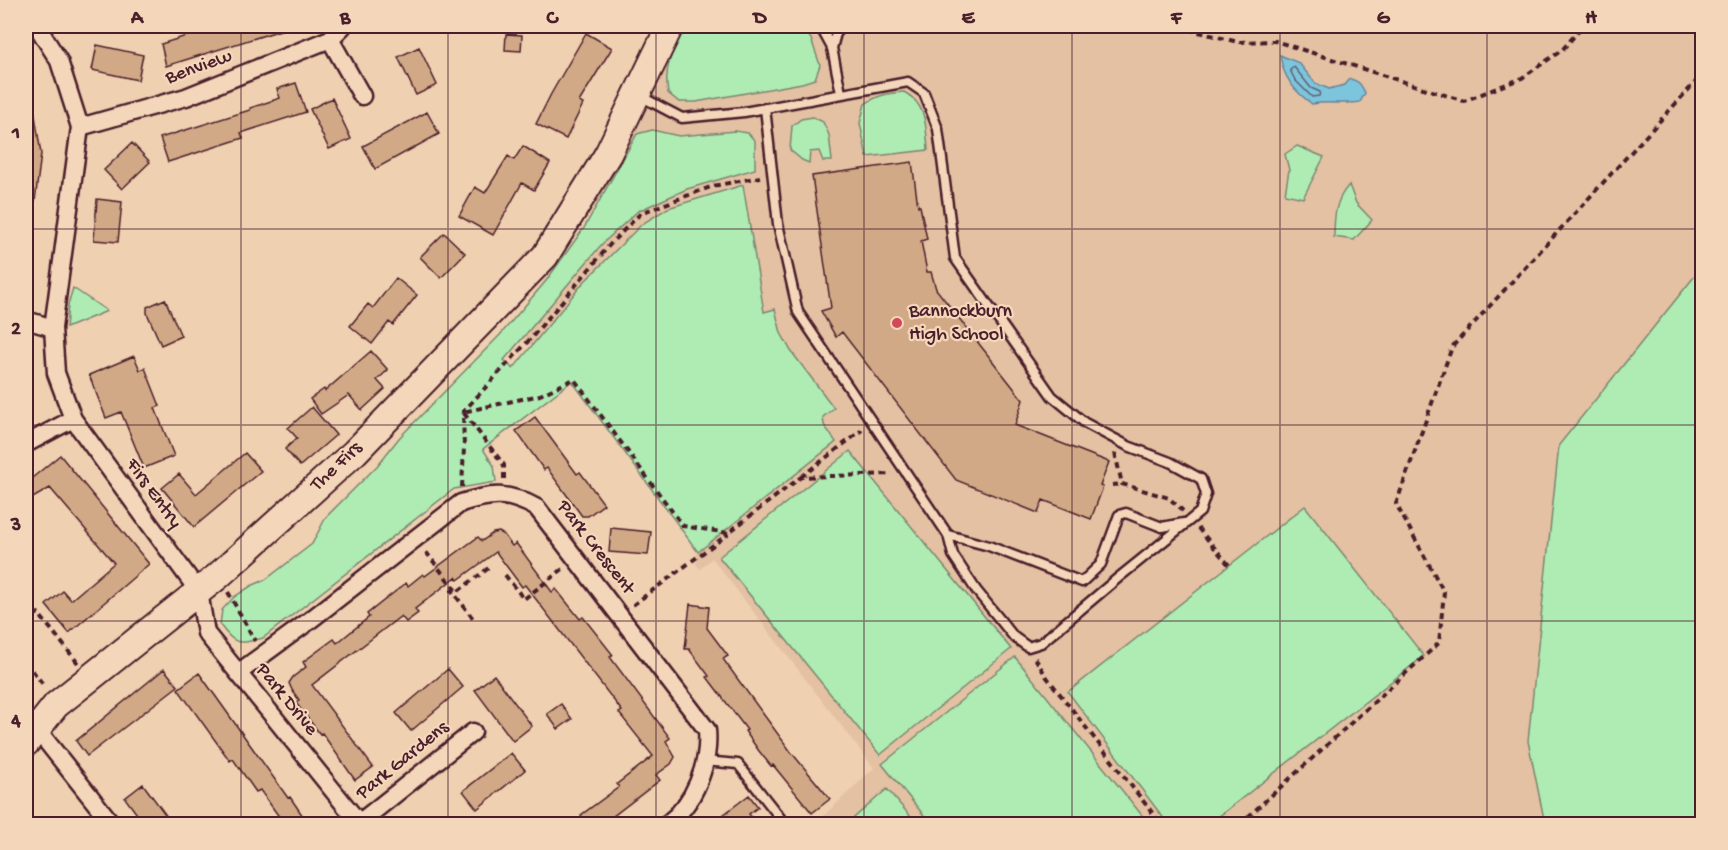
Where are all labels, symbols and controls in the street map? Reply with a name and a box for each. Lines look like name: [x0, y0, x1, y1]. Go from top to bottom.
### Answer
text: A: [130, 8, 145, 31]
text: B: [339, 8, 351, 31]
text: C: [546, 8, 560, 31]
text: D: [751, 8, 767, 31]
text: E: [962, 8, 976, 31]
text: F: [1170, 8, 1183, 31]
text: G: [1377, 8, 1391, 31]
text: H: [1585, 8, 1597, 31]
street label: Benview: [162, 45, 236, 91]
text: 1: [11, 123, 20, 146]
place label: Bannockburn High School: [908, 301, 1012, 347]
marker: Bannockburn High School: [890, 316, 904, 330]
text: 2: [11, 319, 21, 342]
street label: The Firs: [306, 437, 368, 497]
street label: Firs Entry: [119, 454, 186, 534]
street label: Park Crescent: [550, 496, 640, 601]
text: 3: [10, 515, 21, 538]
street label: Park Drive: [249, 658, 323, 741]
text: 4: [10, 711, 21, 734]
street label: Park Gardens: [351, 716, 454, 806]

